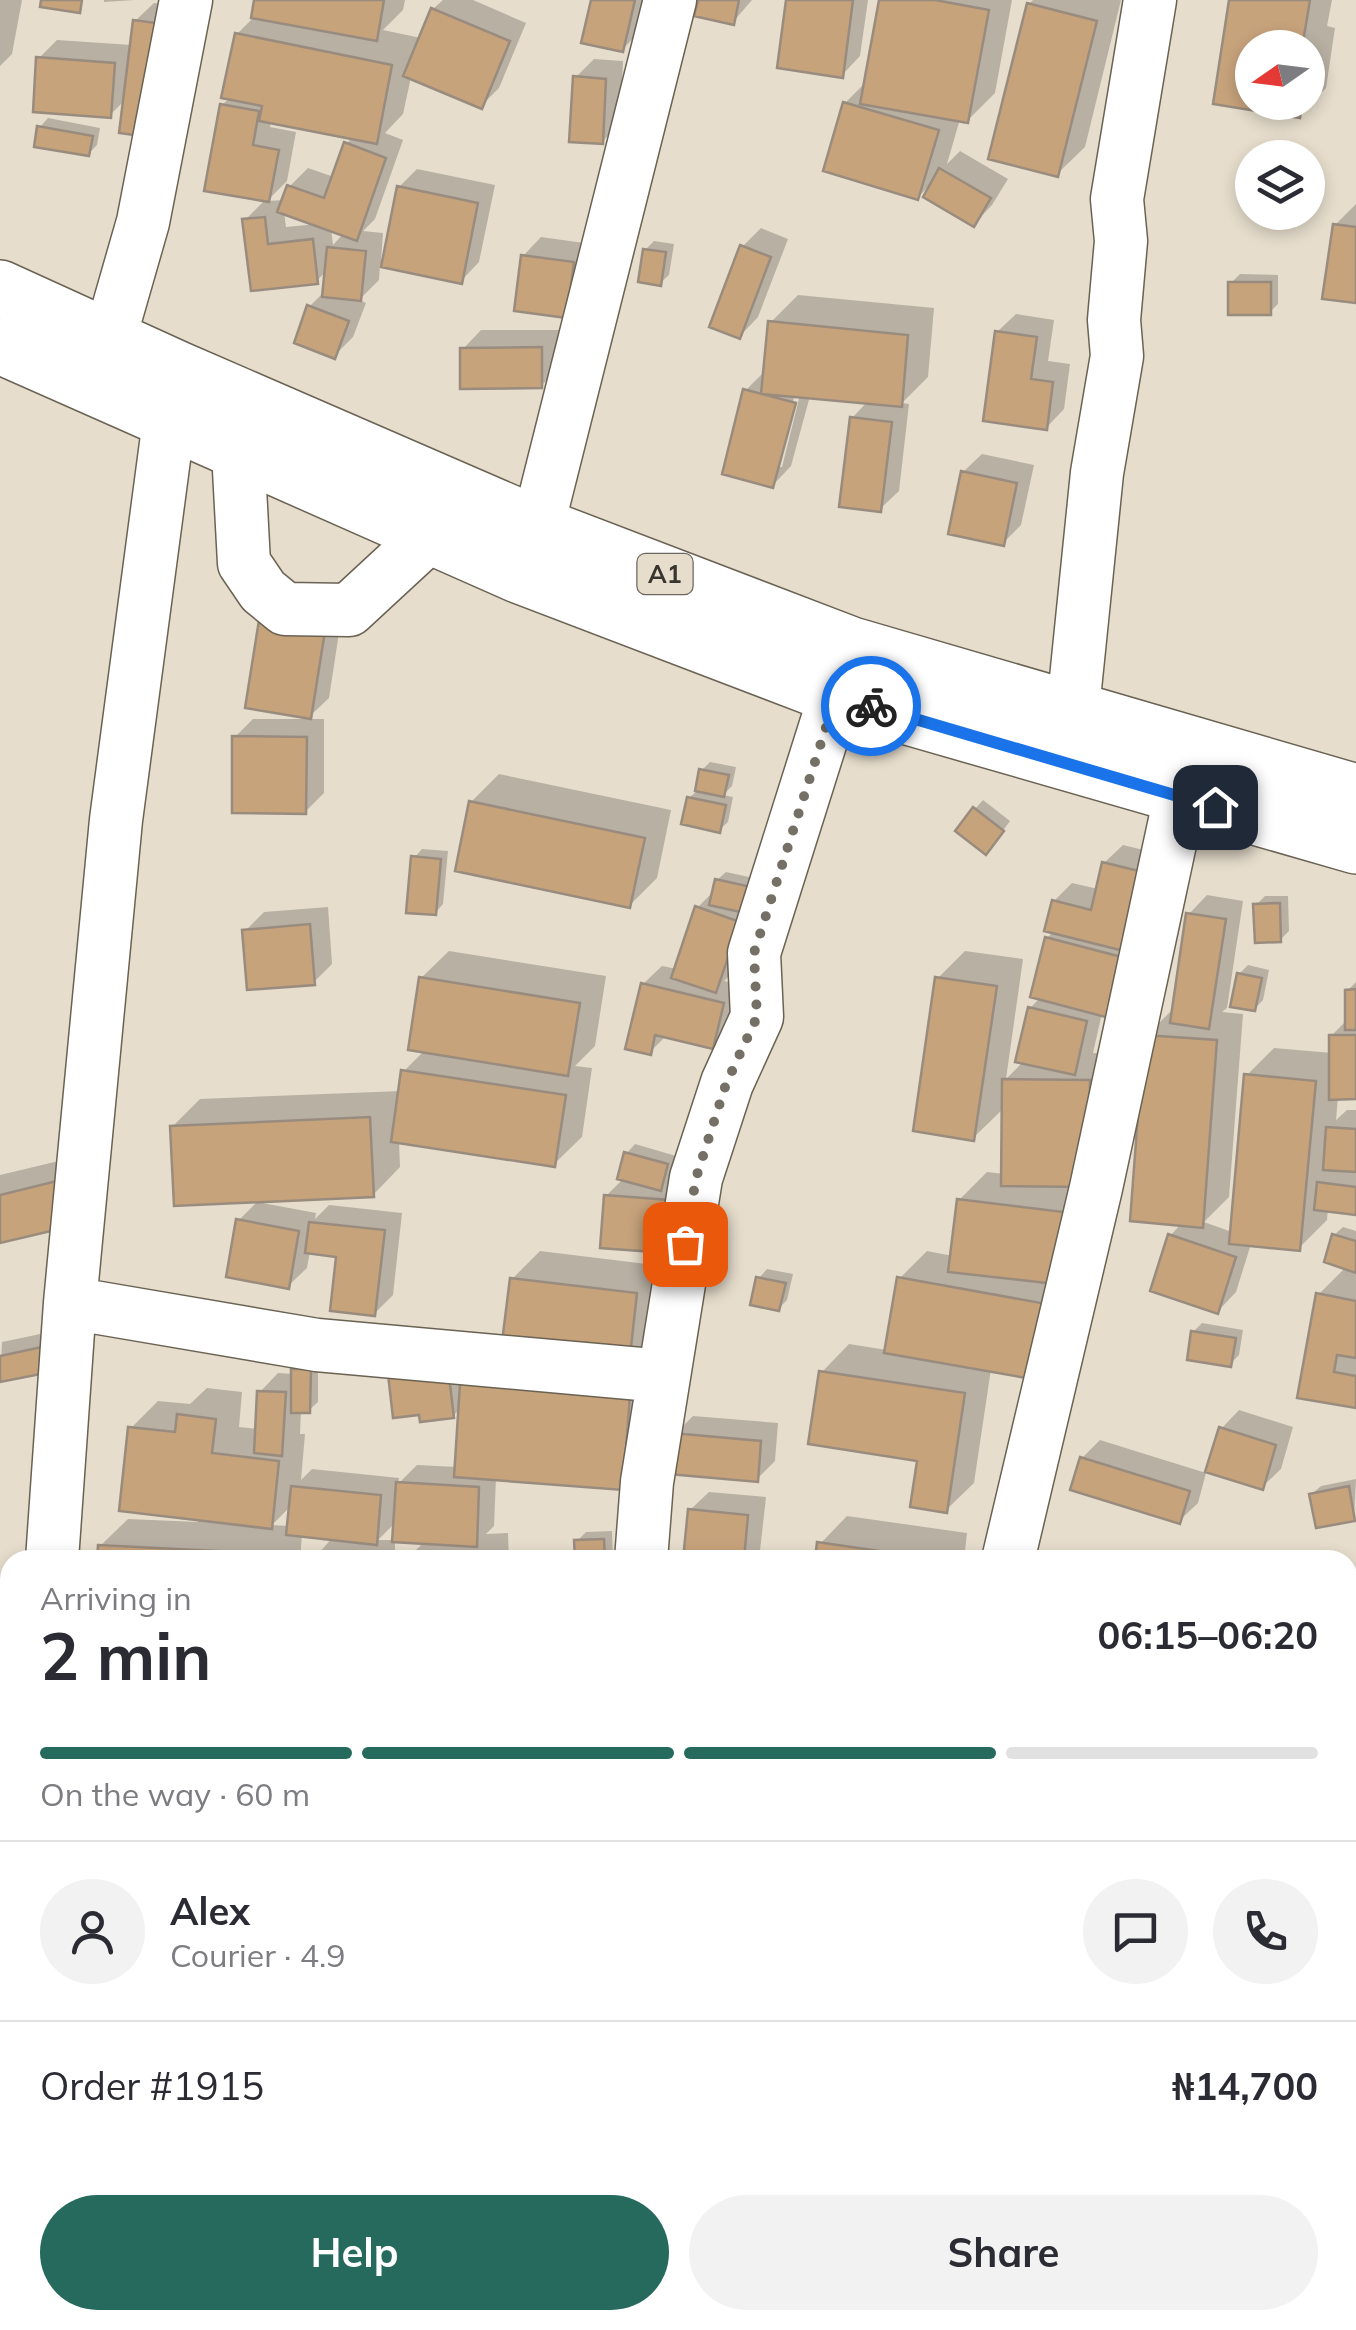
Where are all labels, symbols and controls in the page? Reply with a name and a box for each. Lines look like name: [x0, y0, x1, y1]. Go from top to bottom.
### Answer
north arrow: [1235, 30, 1325, 120]
map controls: [1235, 30, 1325, 230]
button: layers: [1235, 140, 1325, 230]
road number: A1: [638, 554, 692, 594]
courier: [821, 656, 921, 756]
icon: bike: [844, 679, 899, 734]
pin: [1173, 765, 1258, 850]
icon: home: [1188, 780, 1243, 835]
pin: [643, 1202, 728, 1287]
icon: bag: [658, 1217, 713, 1272]
text: Arriving in: [40, 1578, 192, 1618]
text: 06:15–06:20: [1098, 1611, 1318, 1659]
text: 2 min: [40, 1615, 211, 1696]
text: On the way · 60 m: [40, 1774, 310, 1814]
button: person: [40, 1879, 145, 1984]
button: chat: [1083, 1879, 1188, 1984]
button: phone: [1213, 1879, 1318, 1984]
text: Alex: [170, 1887, 250, 1935]
text: Courier · 4.9: [170, 1935, 346, 1975]
text: Order #1915: [40, 2062, 264, 2110]
text: ₦14,700: [1172, 2062, 1318, 2110]
button: Help: [40, 2195, 669, 2310]
button: Share: [689, 2195, 1318, 2310]

